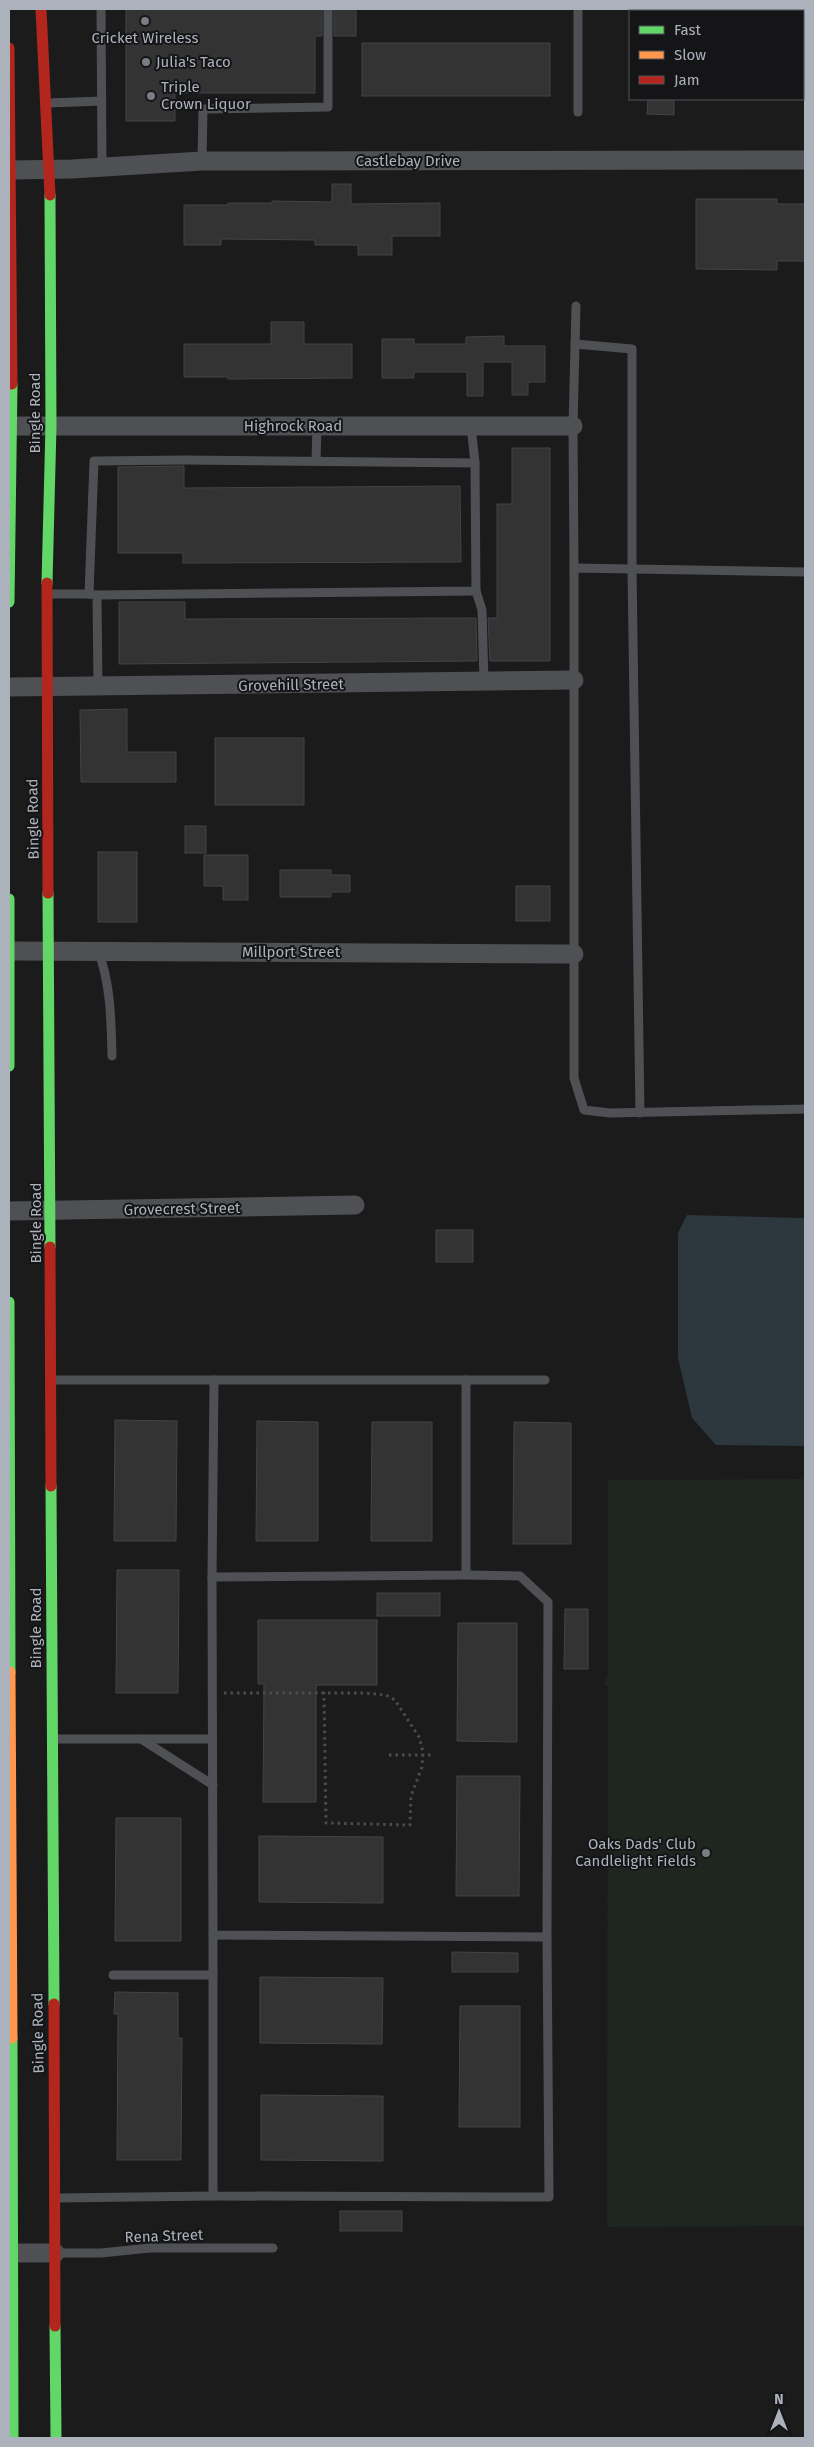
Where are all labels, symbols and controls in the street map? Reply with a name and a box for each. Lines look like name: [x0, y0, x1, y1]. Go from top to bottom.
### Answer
legend: [629, 10, 804, 100]
marker: Cricket Wireless: [139, 15, 151, 27]
text: Fast: [674, 21, 701, 39]
place label: Cricket Wireless: [92, 29, 198, 47]
text: Slow: [674, 46, 706, 64]
place label: Julia's Taco: [156, 53, 231, 71]
marker: Julia's Taco: [140, 56, 152, 68]
text: Jam: [674, 71, 700, 89]
place label: Triple Crown Liquor: [161, 78, 251, 113]
marker: Triple Crown Liquor: [145, 90, 157, 102]
street label: Castlebay Drive: [356, 152, 460, 170]
street label: Bingle Road: [26, 372, 44, 454]
street label: Highrock Road: [244, 417, 342, 435]
street label: Grovehill Street: [238, 675, 344, 695]
street label: Bingle Road: [23, 778, 43, 860]
street label: Millport Street: [242, 943, 341, 961]
street label: Bingle Road: [27, 1182, 45, 1264]
street label: Grovecrest Street: [123, 1199, 241, 1219]
street label: Bingle Road: [27, 1587, 45, 1669]
place label: Oaks Dads' Club Candlelight Fields: [575, 1835, 696, 1870]
marker: Oaks Dads' Club Candlelight Fields: [700, 1847, 712, 1859]
street label: Bingle Road: [28, 1992, 48, 2074]
street label: Rena Street: [124, 2226, 204, 2246]
north arrow: [754, 2387, 804, 2437]
text: N: [774, 2391, 784, 2408]

